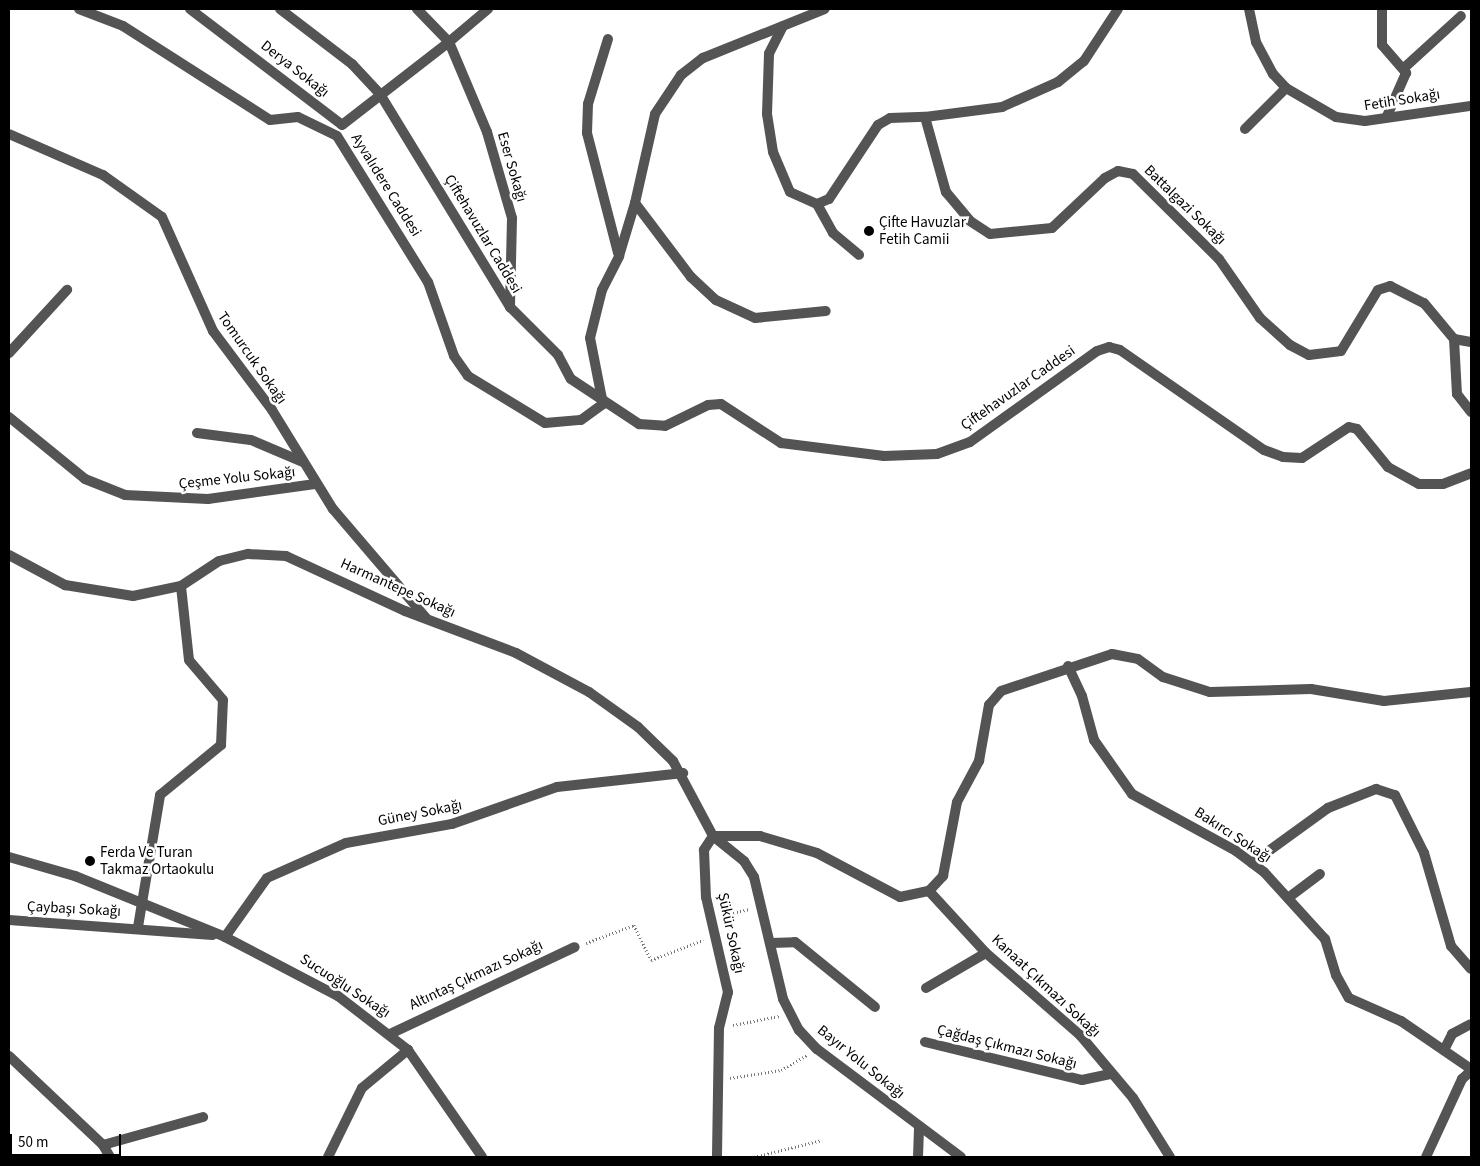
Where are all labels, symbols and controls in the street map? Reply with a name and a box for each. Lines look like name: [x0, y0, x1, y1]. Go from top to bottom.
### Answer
street label: Derya Sokağı: [257, 37, 333, 101]
street label: Fetih Sokağı: [1363, 85, 1441, 115]
street label: Ayvalıdere Caddesi: [347, 130, 425, 240]
street label: Eser Sokağı: [493, 130, 531, 204]
street label: Battalgazi Sokağı: [1140, 161, 1230, 249]
street label: Çiftehavuzlar Caddesi: [440, 171, 526, 297]
place label: Çifte Havuzlar Fetih Camii: [879, 213, 966, 248]
marker: Çifte Havuzlar Fetih Camii: [863, 225, 875, 237]
street label: Tomurcuk Sokağı: [214, 308, 290, 408]
street label: Çiftehavuzlar Caddesi: [957, 342, 1079, 434]
street label: Çeşme Yolu Sokağı: [178, 463, 296, 493]
street label: Harmantepe Sokağı: [338, 555, 458, 621]
street label: Güney Sokağı: [376, 796, 464, 830]
street label: Bakırcı Sokağı: [1191, 803, 1275, 867]
place label: Ferda Ve Turan Takmaz Ortaokulu: [100, 843, 214, 878]
marker: Ferda Ve Turan Takmaz Ortaokulu: [84, 855, 96, 867]
street label: Şükür Sokağı: [714, 891, 748, 975]
street label: Çaybaşı Sokağı: [27, 898, 121, 920]
street label: Kanaat Çıkmazı Sokağı: [988, 931, 1104, 1041]
street label: Altıntaş Çıkmazı Sokağı: [406, 936, 546, 1014]
street label: Sucuoğlu Sokağı: [296, 950, 394, 1022]
street label: Bayır Yolu Sokağı: [814, 1021, 908, 1103]
street label: Çağdaş Çıkmazı Sokağı: [935, 1021, 1079, 1073]
scale bar: [12, 1124, 124, 1156]
text: 50 m: [18, 1132, 48, 1153]

